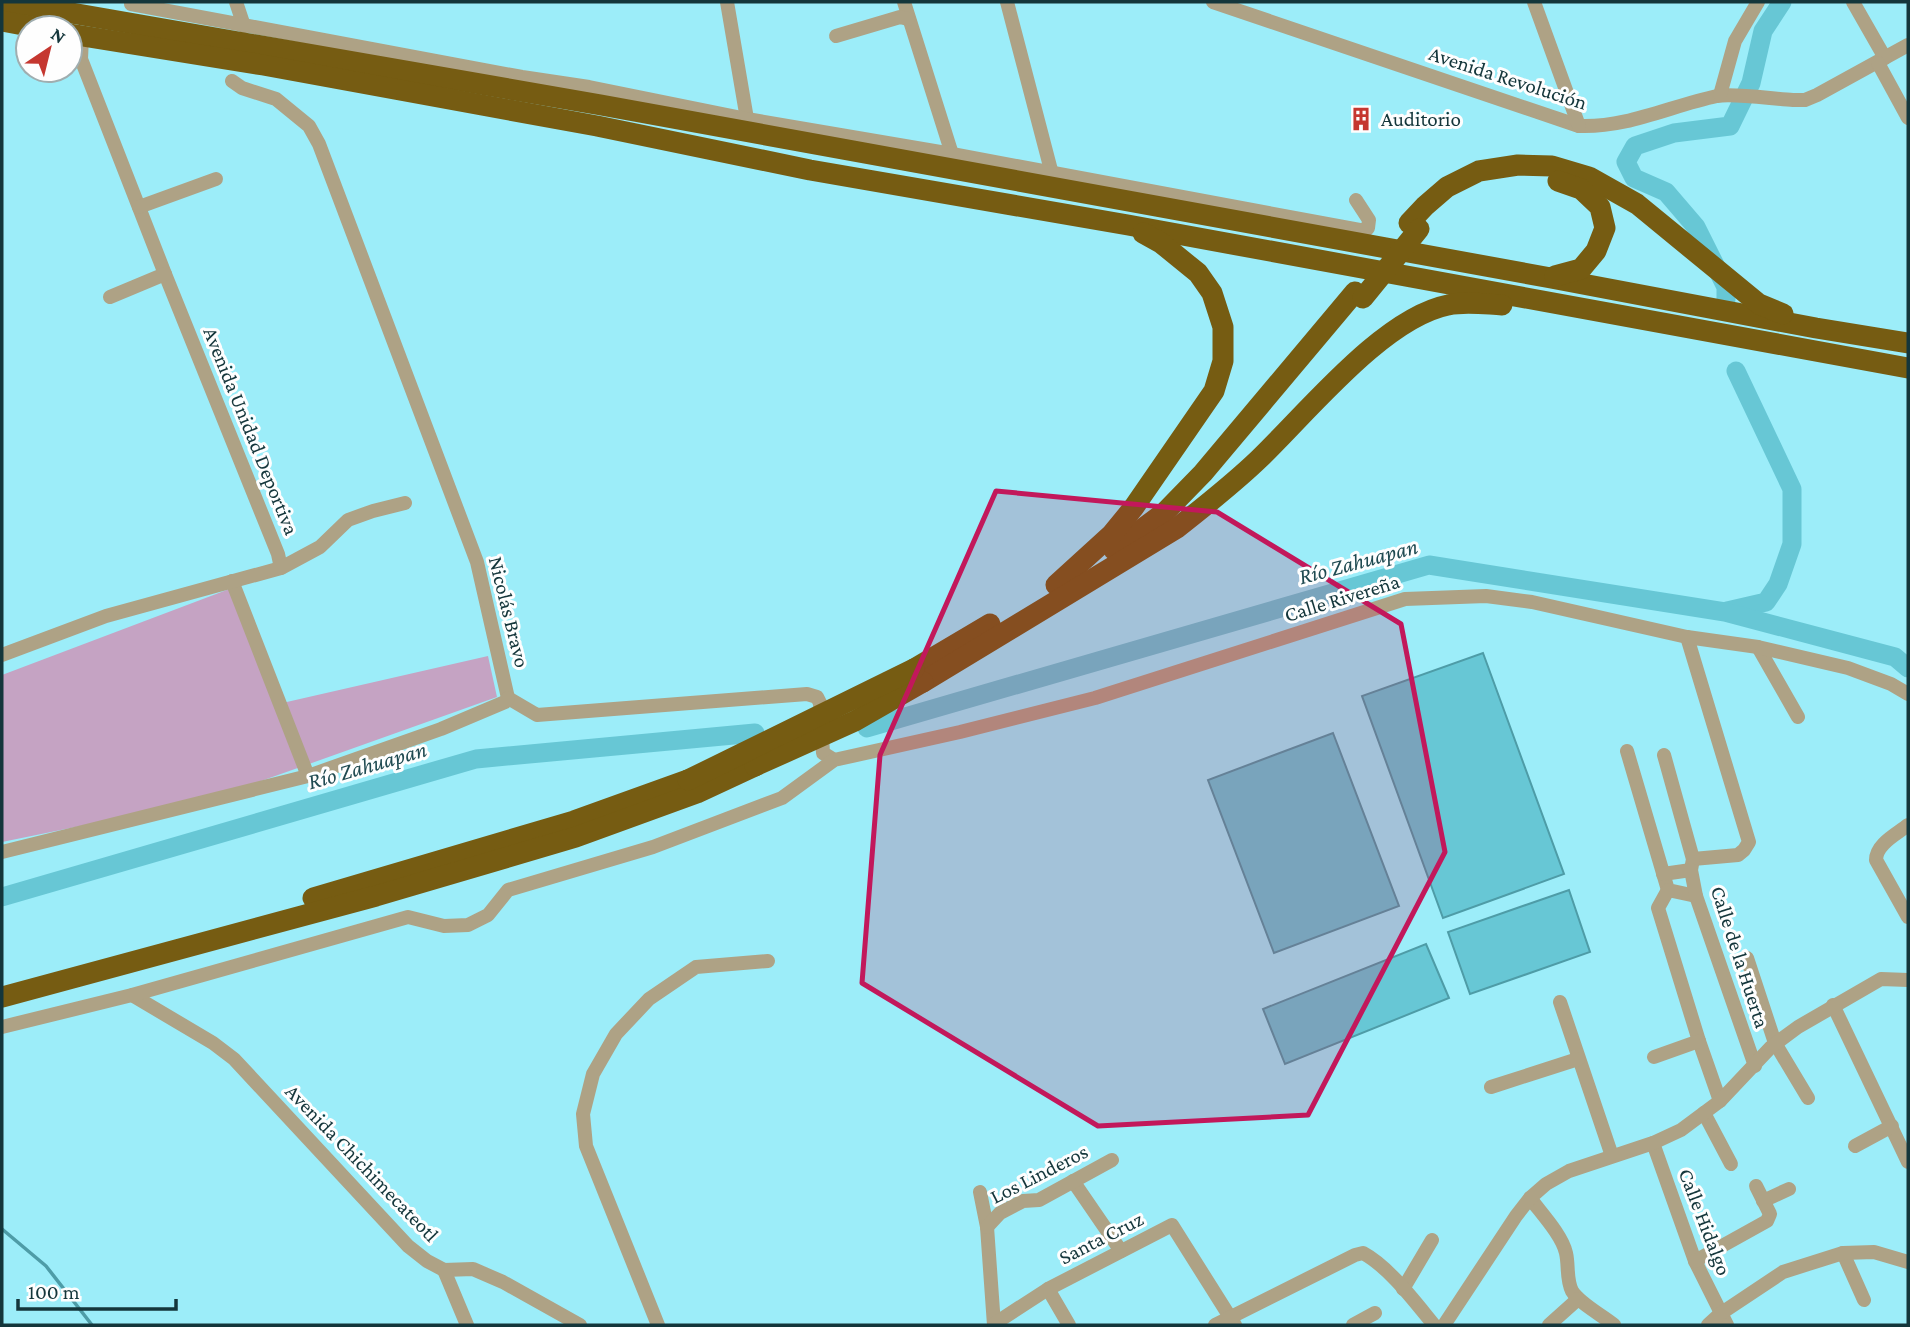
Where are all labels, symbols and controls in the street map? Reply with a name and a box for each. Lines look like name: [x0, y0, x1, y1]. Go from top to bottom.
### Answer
north arrow: [14, 14, 84, 84]
text: N: [47, 23, 70, 48]
street label: Avenida Revolución: [1426, 41, 1590, 115]
building icon: Auditorio: [1347, 105, 1375, 133]
place label: Auditorio: [1381, 107, 1461, 131]
street label: Avenida Unidad Deportiva: [198, 324, 304, 539]
water label: Río Zahuapan: [1295, 533, 1421, 589]
street label: Nicolás Bravo: [484, 554, 534, 670]
street label: Calle Rivereña: [1281, 569, 1403, 627]
water label: Río Zahuapan: [305, 736, 429, 794]
street label: Calle de la Huerta: [1706, 883, 1774, 1031]
street label: Avenida Chichimecateotl: [281, 1079, 443, 1247]
street label: Los Linderos: [986, 1139, 1092, 1209]
street label: Calle Hidalgo: [1674, 1165, 1736, 1279]
street label: Santa Cruz: [1055, 1207, 1147, 1269]
scale bar: [18, 1268, 175, 1312]
text: 100 m: [28, 1280, 80, 1304]

